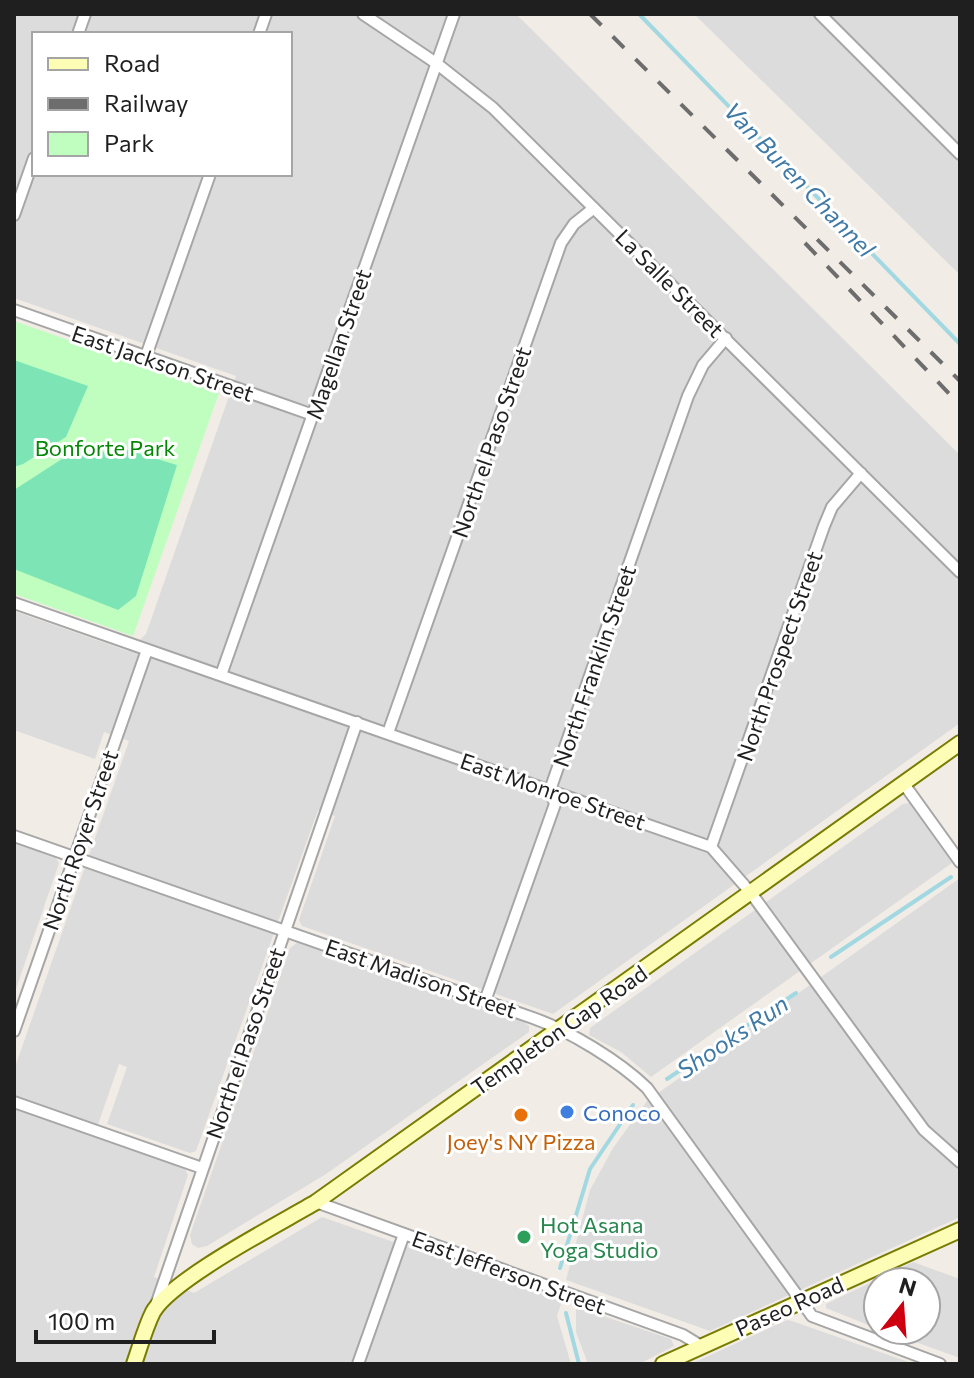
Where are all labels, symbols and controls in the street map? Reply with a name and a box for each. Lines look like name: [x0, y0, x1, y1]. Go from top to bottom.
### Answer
legend: [32, 32, 292, 176]
text: Road: [104, 48, 160, 77]
text: Railway: [104, 88, 189, 117]
water label: Van Buren Channel: [719, 95, 882, 263]
text: Park: [104, 128, 154, 157]
street label: La Salle Street: [610, 223, 730, 343]
street label: Magellan Street: [300, 265, 376, 423]
street label: East Jackson Street: [68, 319, 258, 407]
street label: North el Paso Street: [446, 343, 536, 541]
park label: Bonforte Park: [35, 434, 175, 461]
street label: North Prospect Street: [730, 547, 828, 765]
street label: North Franklin Street: [547, 562, 641, 770]
street label: North Royer Street: [36, 746, 124, 934]
street label: East Monroe Street: [457, 747, 649, 835]
street label: East Madison Street: [322, 933, 520, 1023]
street label: North el Paso Street: [200, 944, 290, 1142]
street label: Templeton Gap Road: [466, 959, 652, 1101]
water label: Shooks Run: [671, 988, 793, 1084]
place label: Conoco: [583, 1099, 661, 1126]
marker: Conoco: [558, 1103, 576, 1121]
marker: Joey's NY Pizza: [512, 1106, 530, 1124]
place label: Joey's NY Pizza: [447, 1128, 595, 1155]
place label: Hot Asana Yoga Studio: [540, 1211, 658, 1263]
street label: East Jefferson Street: [408, 1224, 610, 1320]
marker: Hot Asana Yoga Studio: [515, 1228, 533, 1246]
north arrow: [862, 1266, 942, 1346]
street label: Paseo Road: [731, 1270, 847, 1342]
text: N: [896, 1271, 920, 1302]
scale bar: [36, 1294, 214, 1344]
text: 100 m: [48, 1306, 115, 1335]

